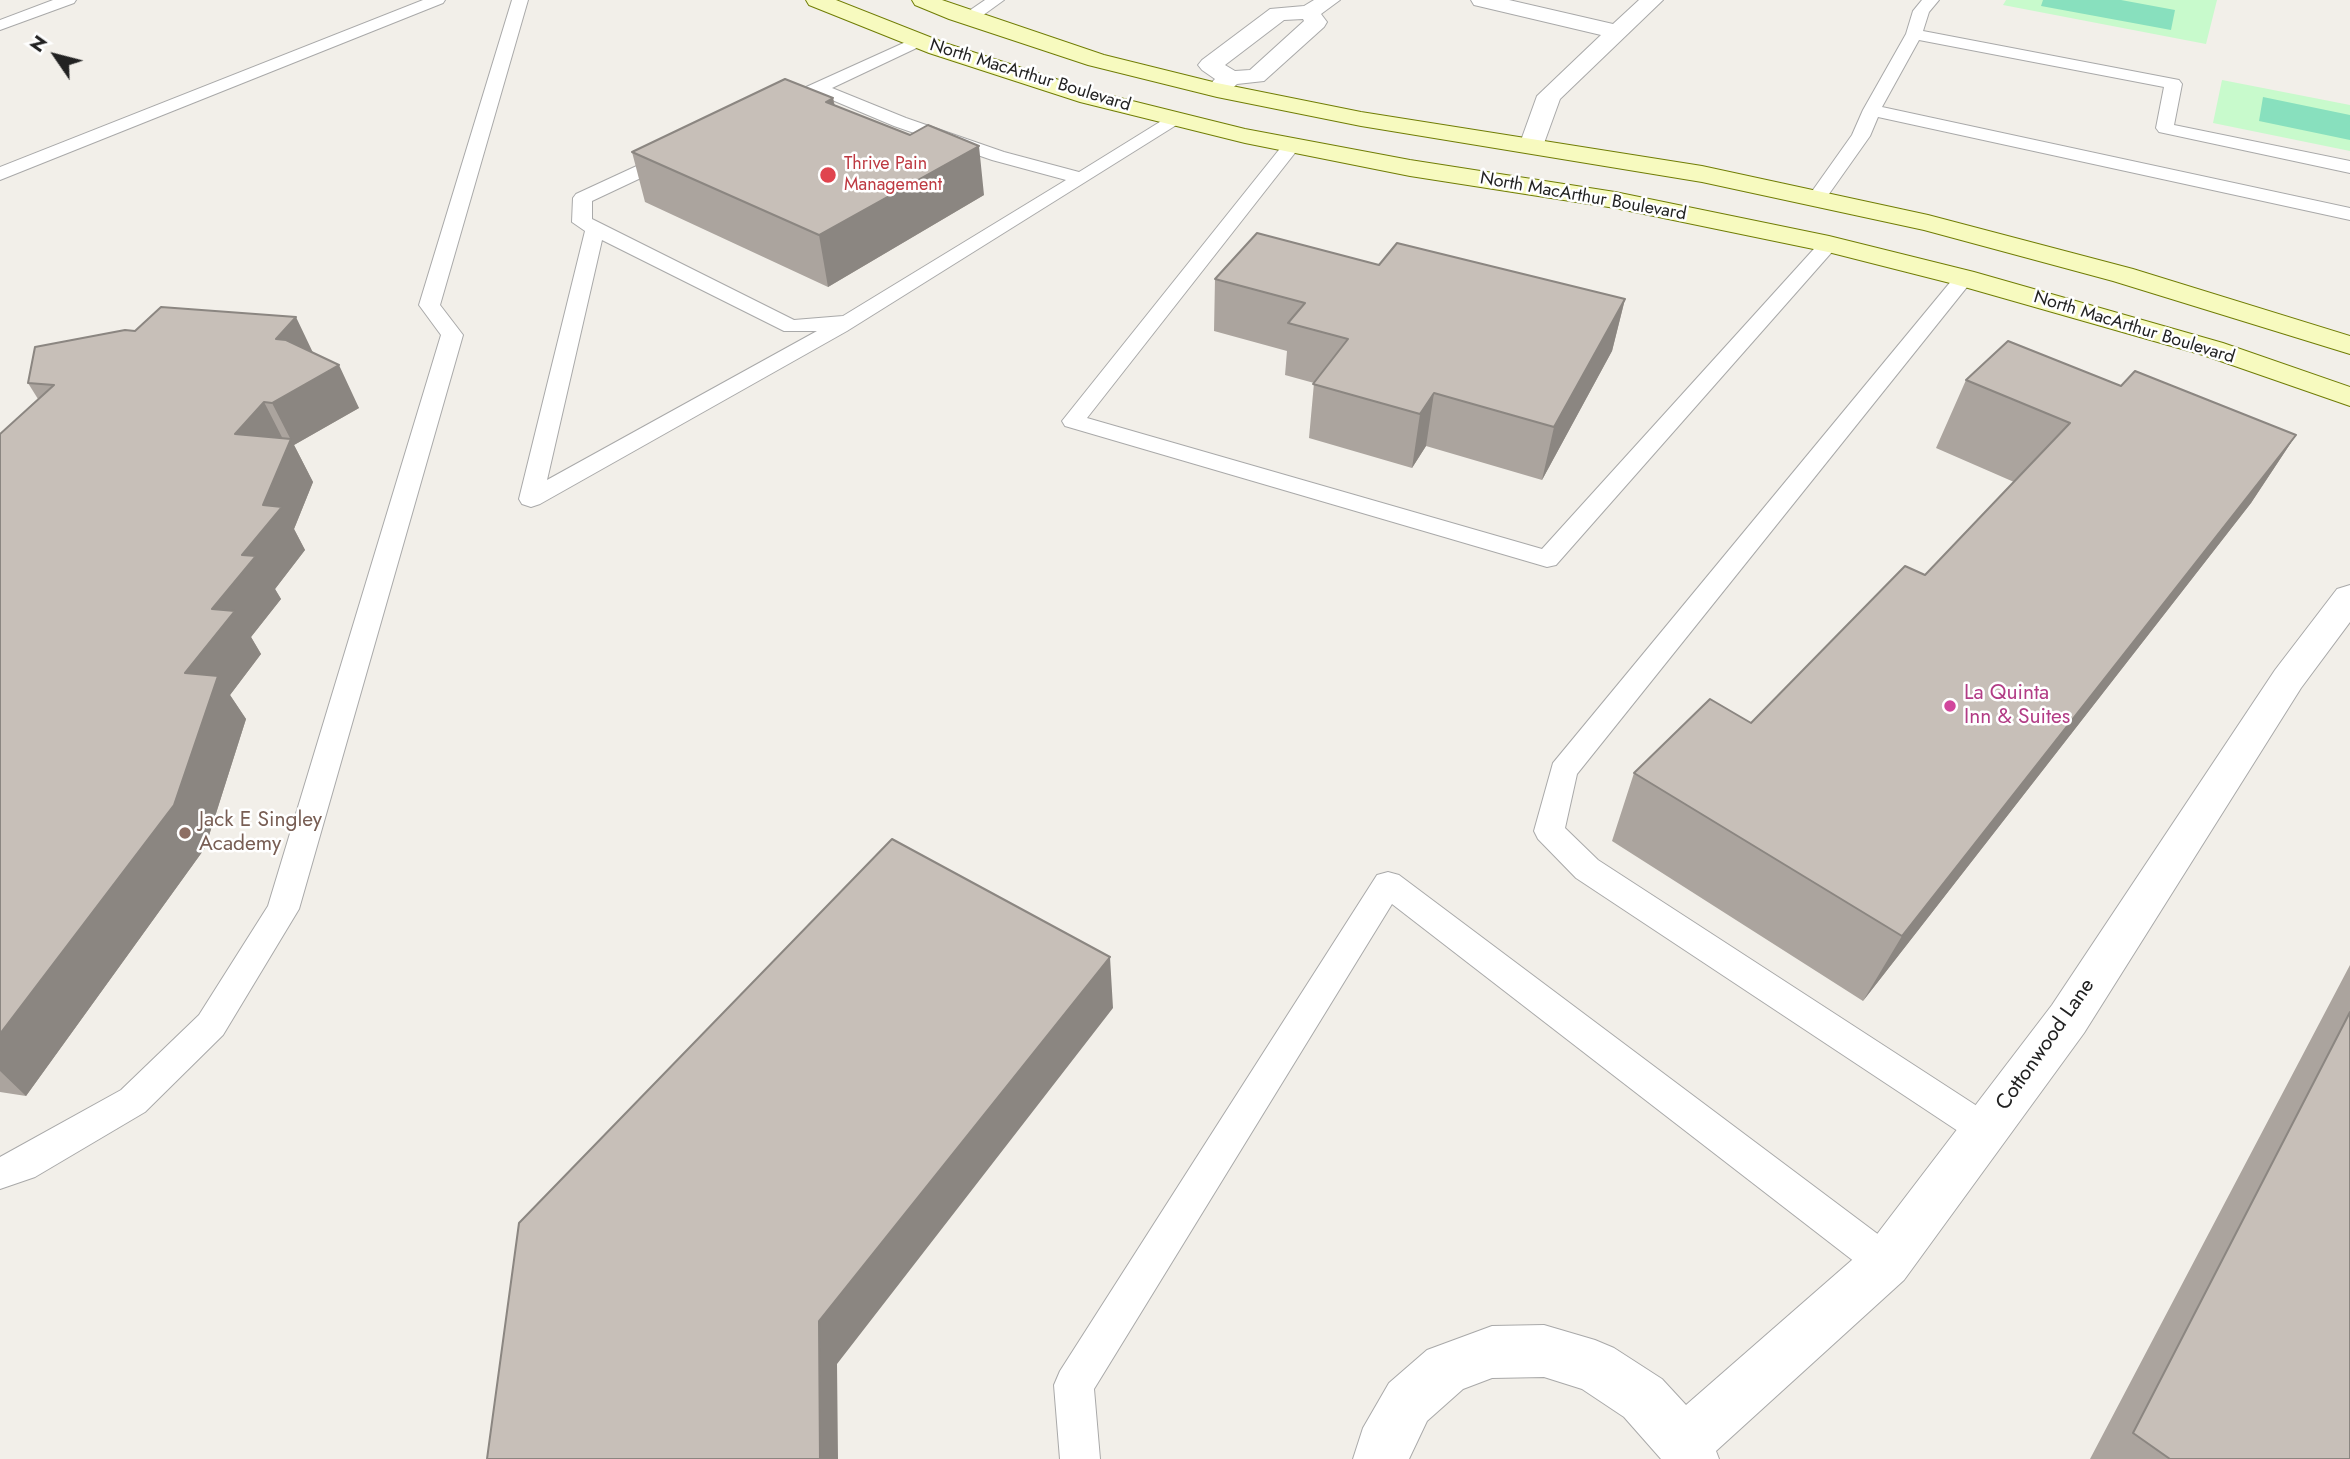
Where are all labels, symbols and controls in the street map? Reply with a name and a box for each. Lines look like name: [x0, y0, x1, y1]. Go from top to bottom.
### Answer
north arrow: [21, 21, 91, 91]
text: N: [23, 30, 54, 58]
street label: North MacArthur Boulevard: [927, 35, 1133, 117]
place label: Thrive Pain Management: [844, 154, 942, 196]
marker: Thrive Pain Management: [818, 165, 838, 185]
street label: North MacArthur Boulevard: [1478, 168, 1688, 226]
street label: North MacArthur Boulevard: [2031, 287, 2237, 369]
place label: La Quinta Inn & Suites: [1964, 681, 2070, 731]
marker: La Quinta Inn & Suites: [1942, 698, 1958, 714]
place label: Jack E Singley Academy: [199, 808, 322, 858]
marker: Jack E Singley Academy: [177, 825, 193, 841]
street label: Cottonwood Lane: [1991, 974, 2101, 1116]

